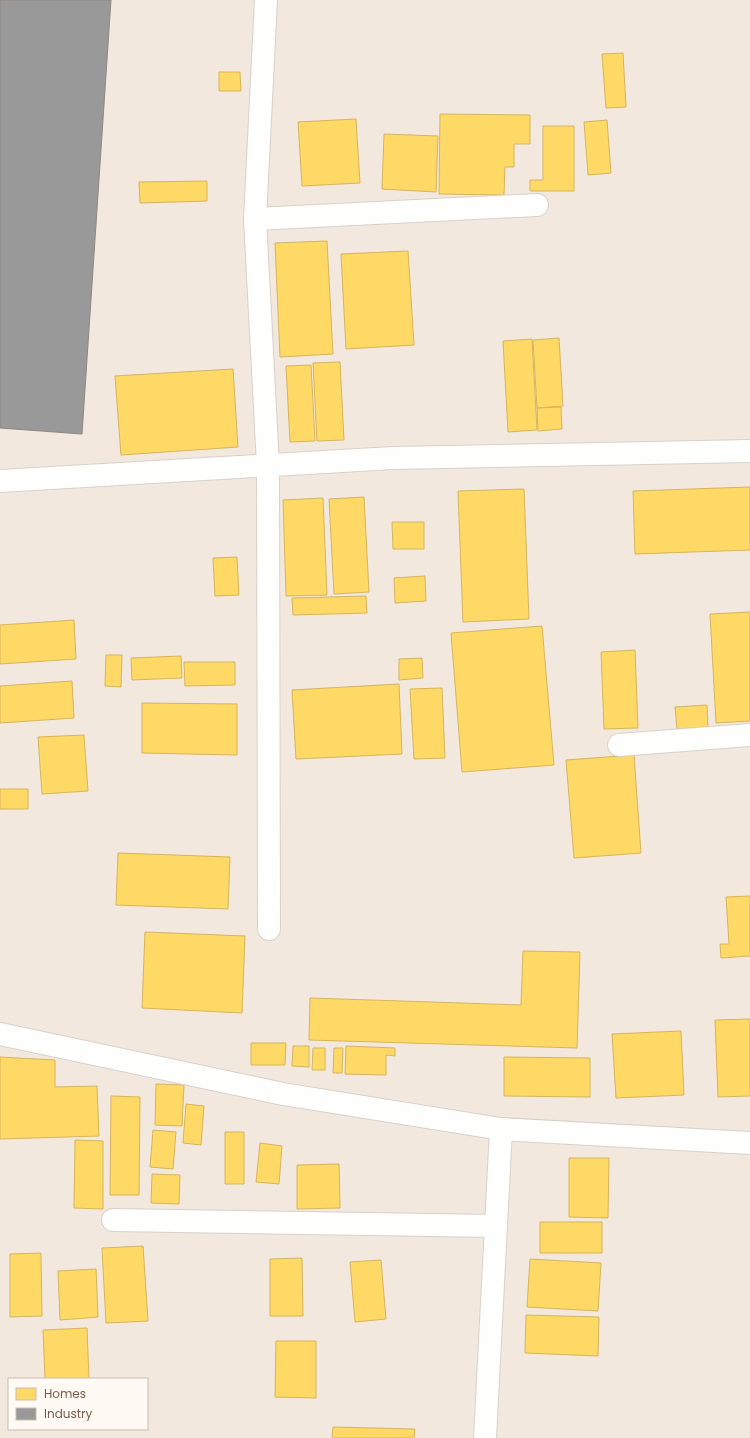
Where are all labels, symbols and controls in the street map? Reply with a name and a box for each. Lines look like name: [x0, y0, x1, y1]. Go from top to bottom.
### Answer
legend: [8, 1378, 148, 1430]
text: Homes: [44, 1385, 86, 1402]
text: Industry: [44, 1405, 93, 1422]

